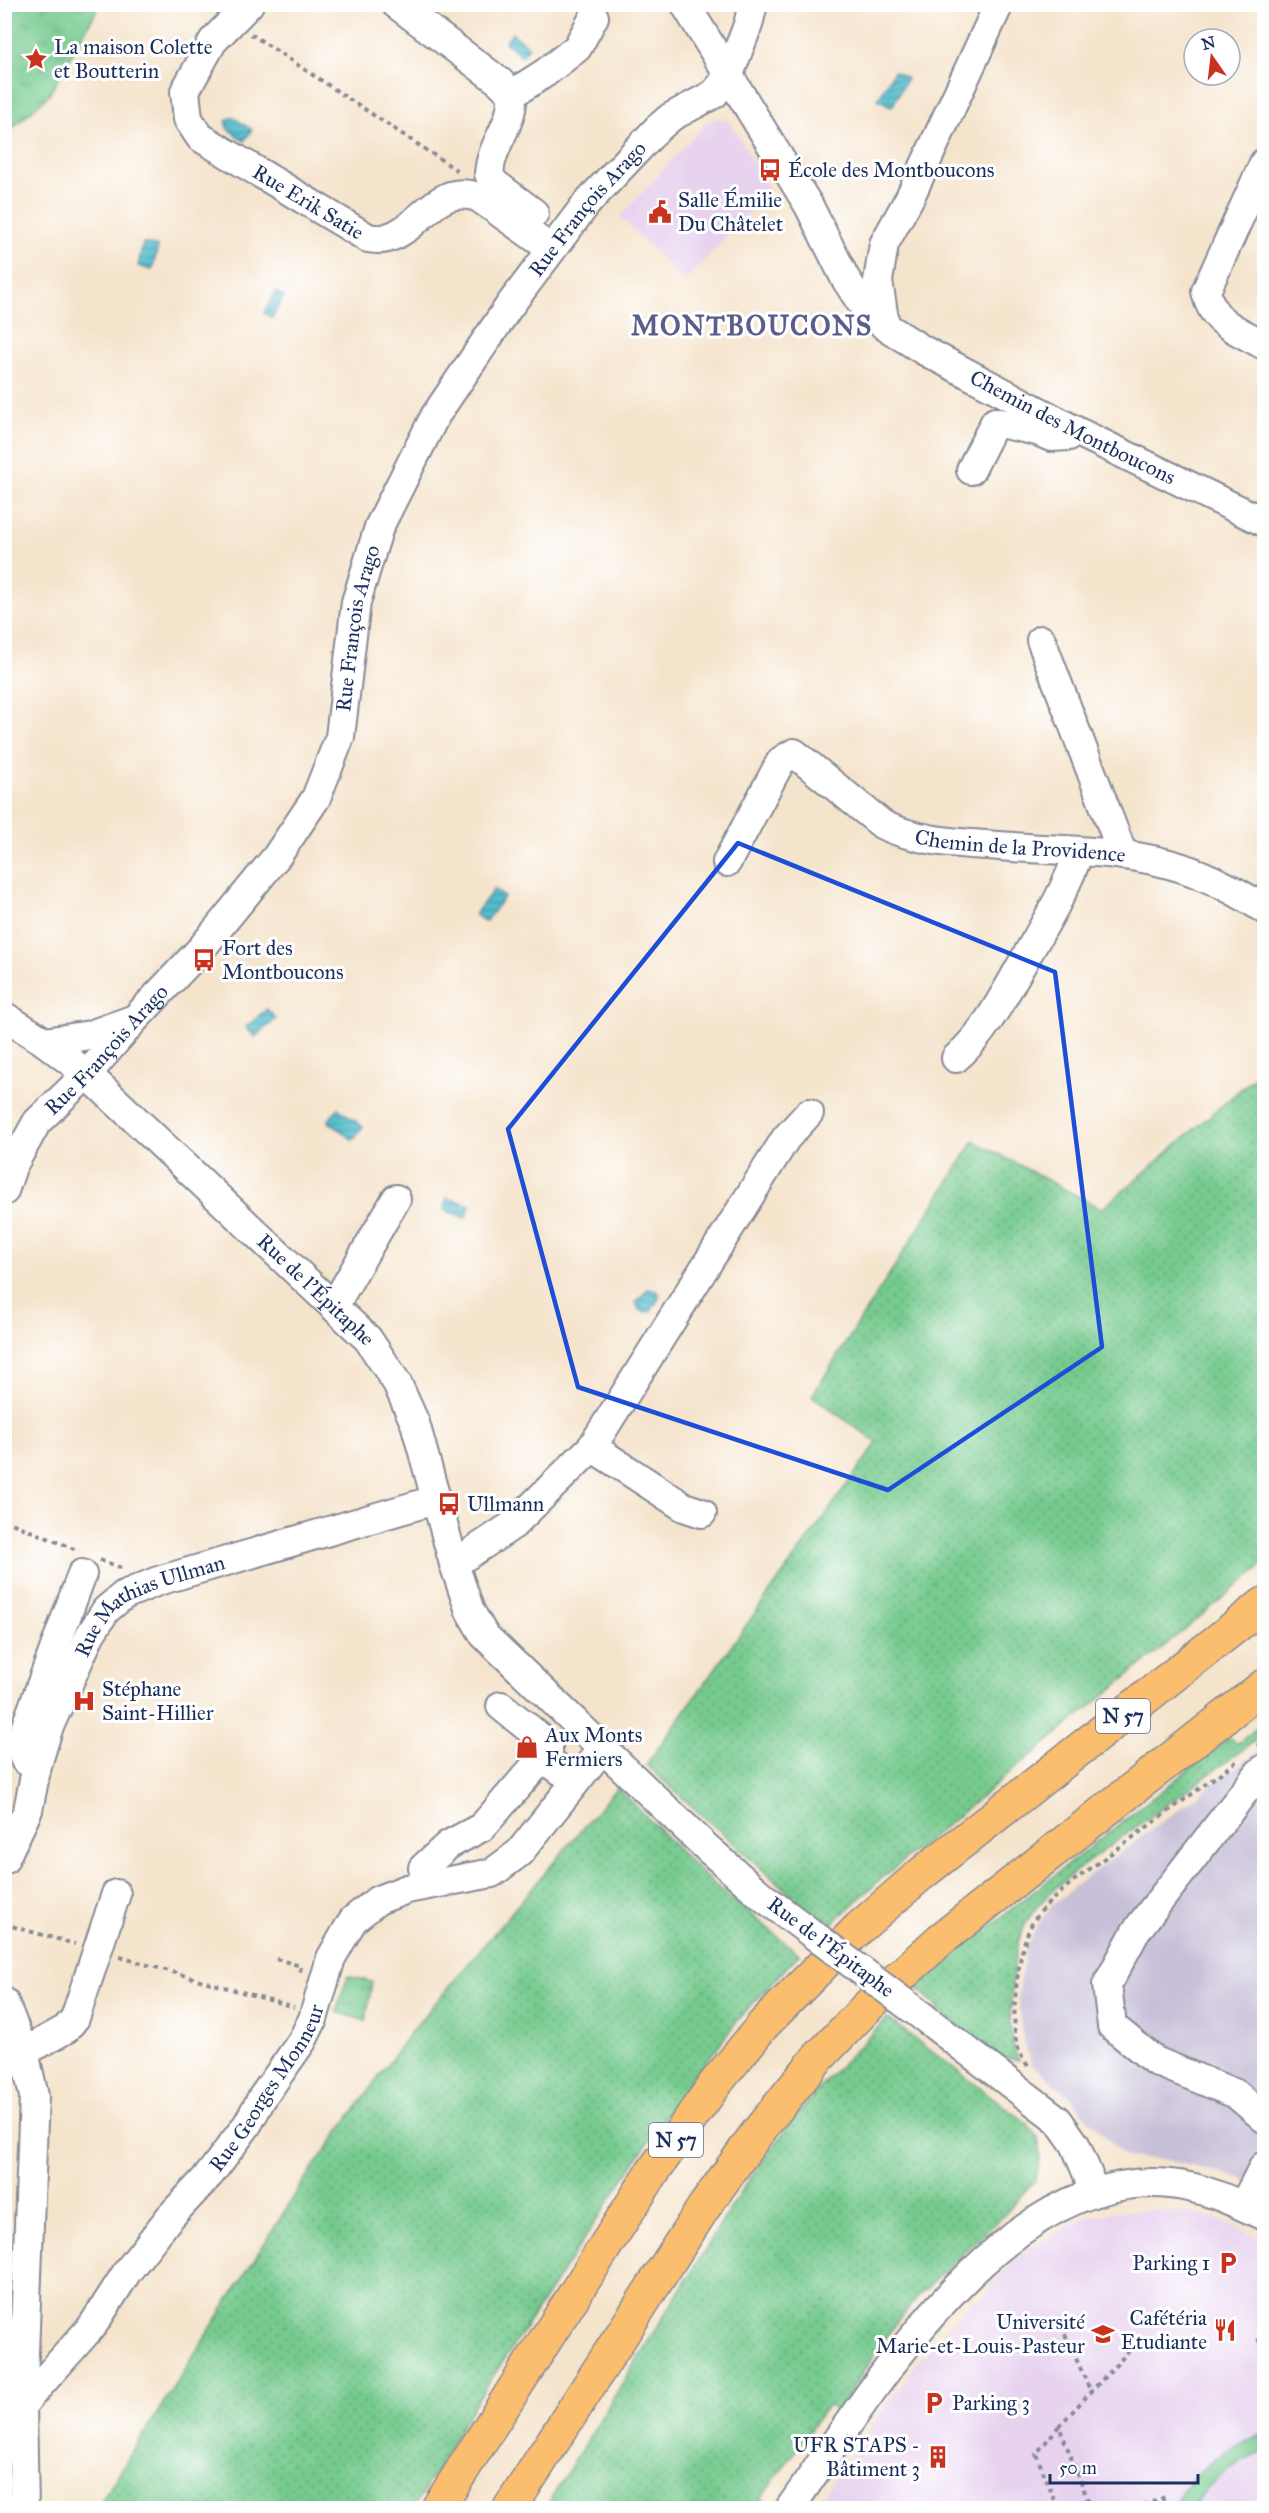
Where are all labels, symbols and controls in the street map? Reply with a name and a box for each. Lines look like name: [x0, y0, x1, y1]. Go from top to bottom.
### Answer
north arrow: [1182, 27, 1242, 87]
text: N: [1200, 32, 1218, 54]
place label: La maison Colette et Boutterin: [54, 34, 213, 84]
place icon: La maison Colette et Boutterin: [23, 46, 49, 72]
street label: Rue François Arago: [523, 135, 652, 282]
place label: École des Montboucons: [788, 156, 995, 183]
bus stop icon: École des Montboucons: [757, 157, 783, 183]
street label: Rue Erik Satie: [248, 159, 369, 246]
place label: Salle Émilie Du Châtelet: [678, 186, 784, 237]
public building icon: Salle Émilie Du Châtelet: [647, 199, 673, 225]
district label: MONTBOUCONS: [631, 309, 873, 342]
street label: Chemin des Montboucons: [966, 364, 1180, 490]
street label: Rue François Arago: [330, 542, 386, 713]
street label: Chemin de la Providence: [912, 823, 1127, 868]
place label: Fort des Montboucons: [222, 935, 344, 985]
bus stop icon: Fort des Montboucons: [191, 947, 217, 973]
street label: Rue François Arago: [39, 979, 174, 1121]
street label: Rue de l'Épitaphe: [252, 1228, 381, 1350]
bus stop icon: Ullmann: [436, 1491, 462, 1517]
place label: Ullmann: [467, 1491, 544, 1517]
street label: Rue Mathias Ullman: [69, 1549, 228, 1661]
place label: Stéphane Saint-Hillier: [102, 1676, 214, 1726]
hospital icon: Stéphane Saint-Hillier: [71, 1688, 97, 1714]
road number: N 57: [1096, 1699, 1150, 1733]
place label: Aux Monts Fermiers: [544, 1722, 642, 1772]
shop icon: Aux Monts Fermiers: [514, 1734, 540, 1760]
street label: Rue de l'Épitaphe: [762, 1890, 900, 2003]
street label: Rue Georges Monneur: [203, 2001, 330, 2177]
road number: N 57: [649, 2123, 703, 2157]
place label: Parking 1: [1132, 2250, 1210, 2276]
parking icon: Parking 1: [1215, 2250, 1241, 2276]
place label: Cafétéria Etudiante: [1121, 2305, 1207, 2355]
place label: Université Marie-et-Louis-Pasteur: [876, 2309, 1085, 2359]
restaurant icon: Cafétéria Etudiante: [1212, 2317, 1238, 2343]
school or university icon: Université Marie-et-Louis-Pasteur: [1090, 2321, 1116, 2347]
parking icon: Parking 3: [921, 2390, 947, 2416]
place label: Parking 3: [952, 2390, 1030, 2416]
place label: UFR STAPS - Bâtiment 3: [793, 2432, 920, 2482]
building icon: UFR STAPS - Bâtiment 3: [925, 2444, 951, 2470]
scale bar: [1050, 2447, 1198, 2485]
text: 50 m: [1059, 2457, 1097, 2479]

